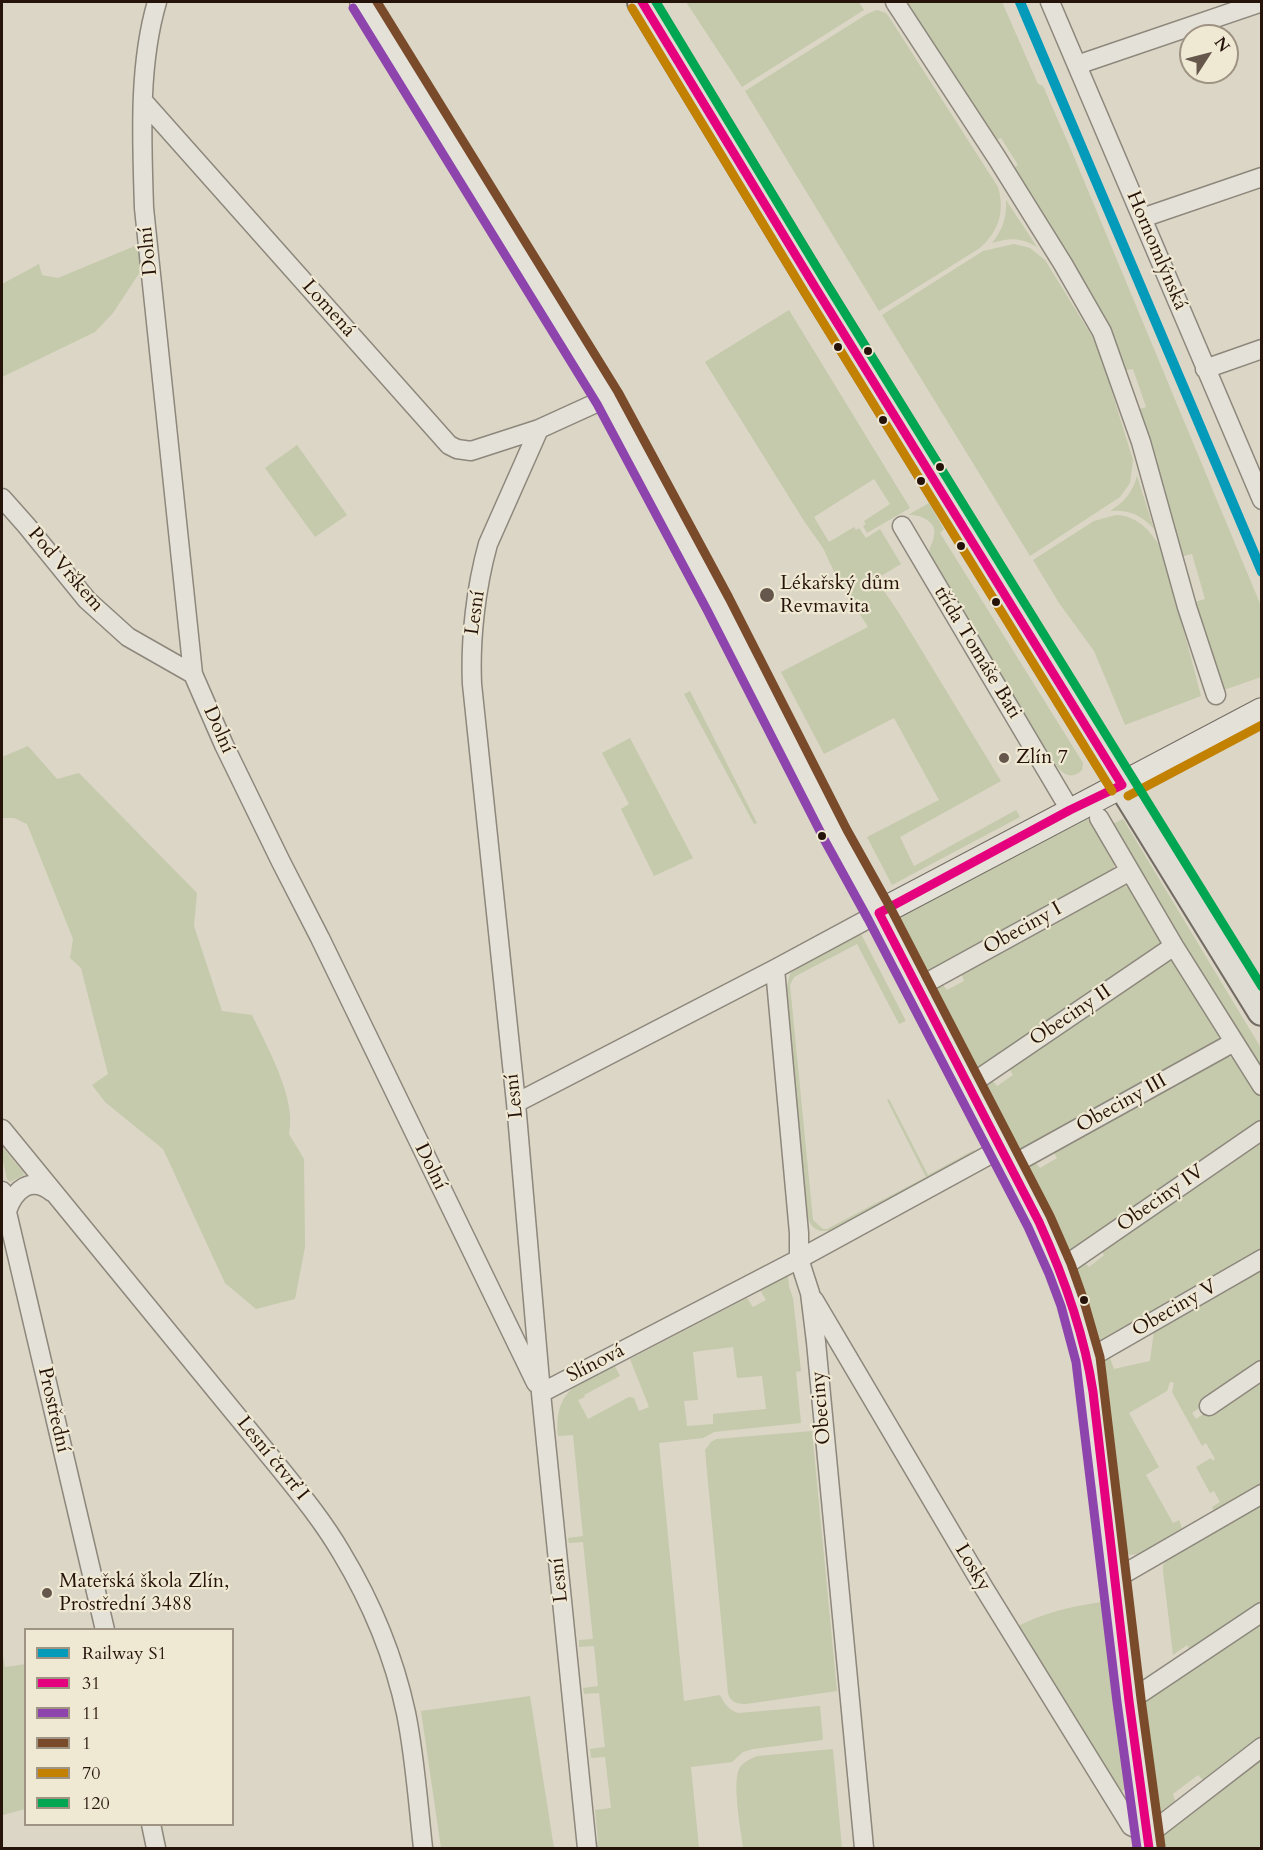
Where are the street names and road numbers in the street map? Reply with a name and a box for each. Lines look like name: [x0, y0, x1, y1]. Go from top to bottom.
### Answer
street label: Hornomlýnská: [1120, 188, 1192, 314]
street label: Dolní: [134, 225, 164, 277]
street label: Lomená: [296, 275, 360, 343]
street label: Pod Vrškem: [22, 523, 108, 617]
street label: třída Tomáše Bati: [928, 582, 1026, 724]
street label: Lesní: [461, 589, 491, 637]
street label: Dolní: [197, 703, 239, 757]
street label: Obeciny I: [980, 898, 1066, 960]
street label: Obeciny II: [1026, 980, 1116, 1052]
street label: Obeciny III: [1073, 1069, 1171, 1139]
street label: Lesní: [501, 1072, 529, 1120]
street label: Dolní: [408, 1140, 452, 1194]
street label: Obeciny IV: [1113, 1160, 1209, 1238]
street label: Obeciny V: [1128, 1275, 1222, 1343]
street label: Slínová: [563, 1339, 629, 1389]
street label: Prostřední: [32, 1365, 74, 1455]
street label: Obeciny: [807, 1370, 837, 1446]
street label: Lesní čtvrť I: [231, 1412, 313, 1506]
street label: Losky: [949, 1540, 995, 1596]
street label: Lesní: [546, 1556, 574, 1604]

